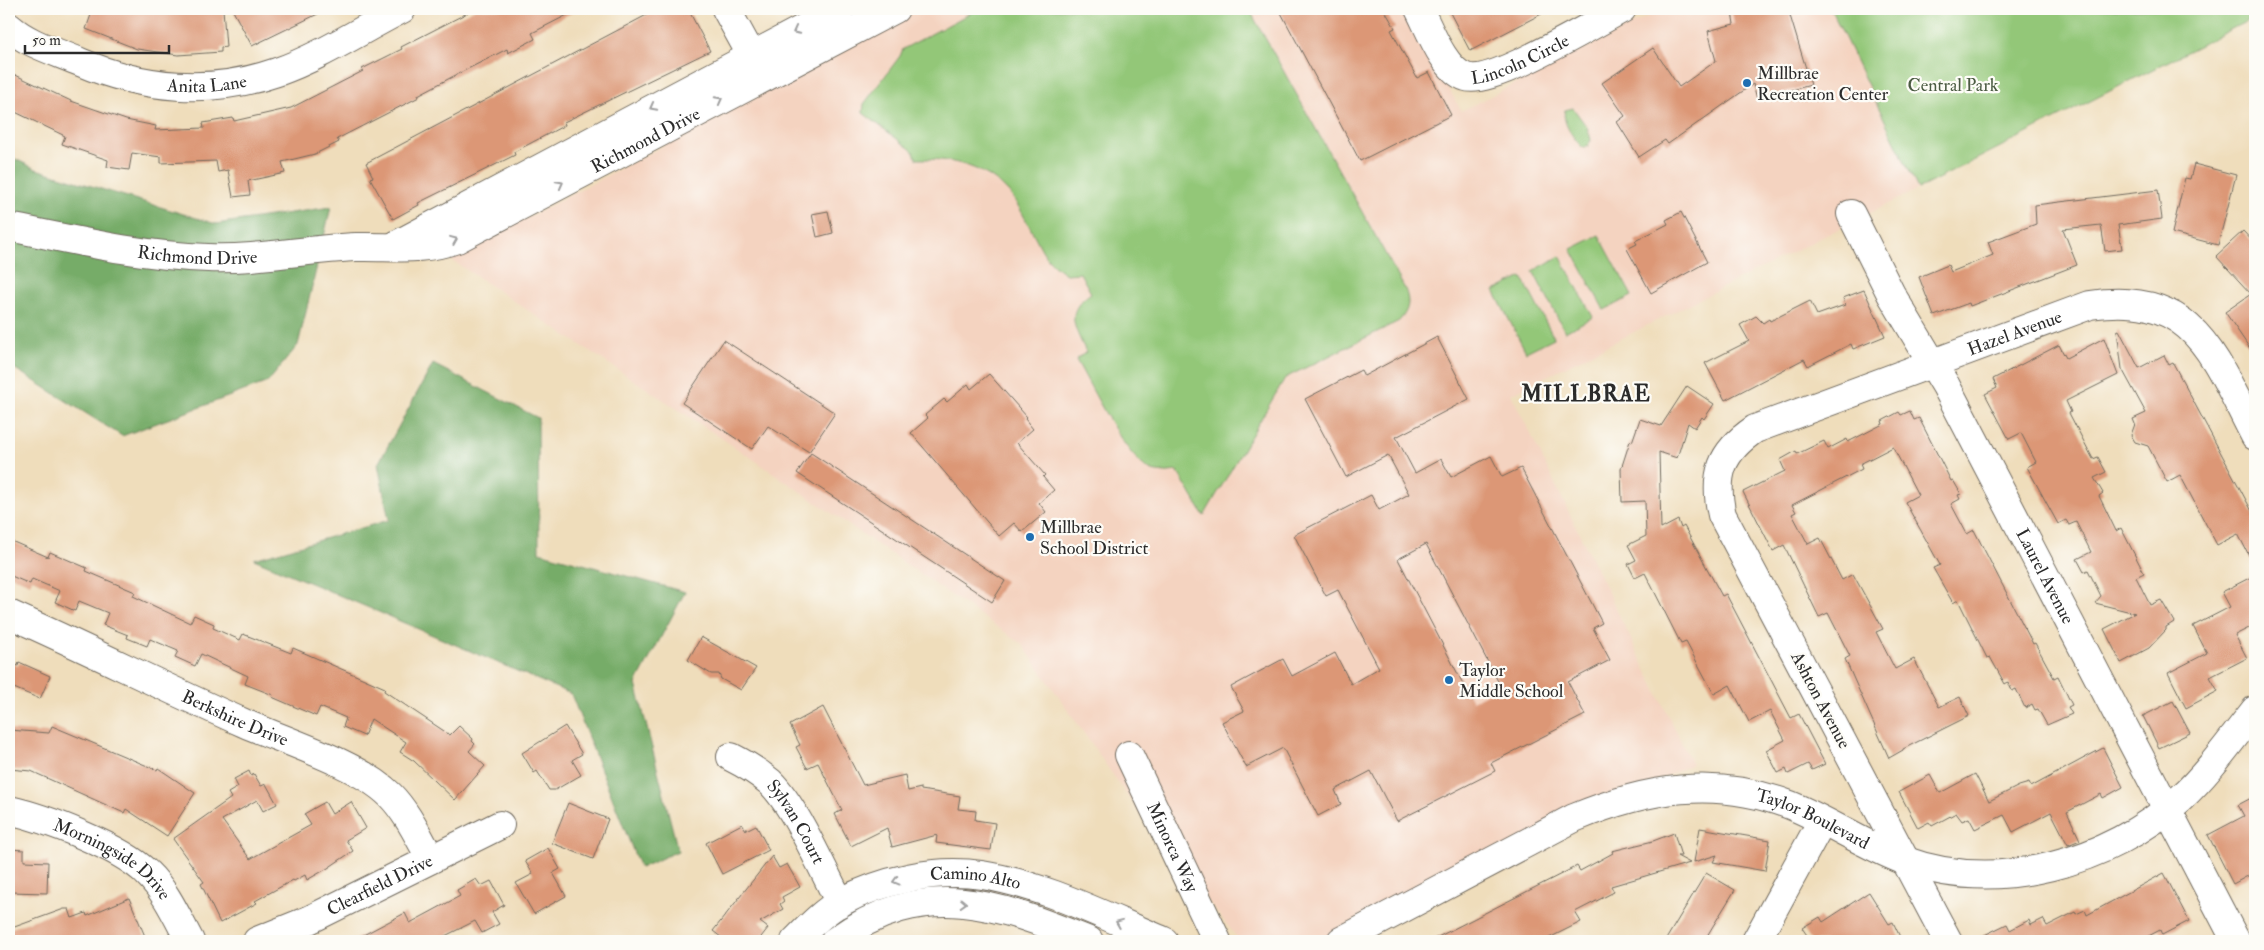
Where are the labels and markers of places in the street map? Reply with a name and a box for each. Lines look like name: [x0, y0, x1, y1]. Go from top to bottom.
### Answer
place label: Millbrae Recreation Center: [1757, 62, 1889, 106]
marker: Millbrae Recreation Center: [1741, 77, 1753, 89]
place label: Millbrae School District: [1040, 516, 1148, 560]
marker: Millbrae School District: [1024, 531, 1036, 543]
place label: Taylor Middle School: [1459, 659, 1564, 703]
marker: Taylor Middle School: [1443, 674, 1455, 686]

